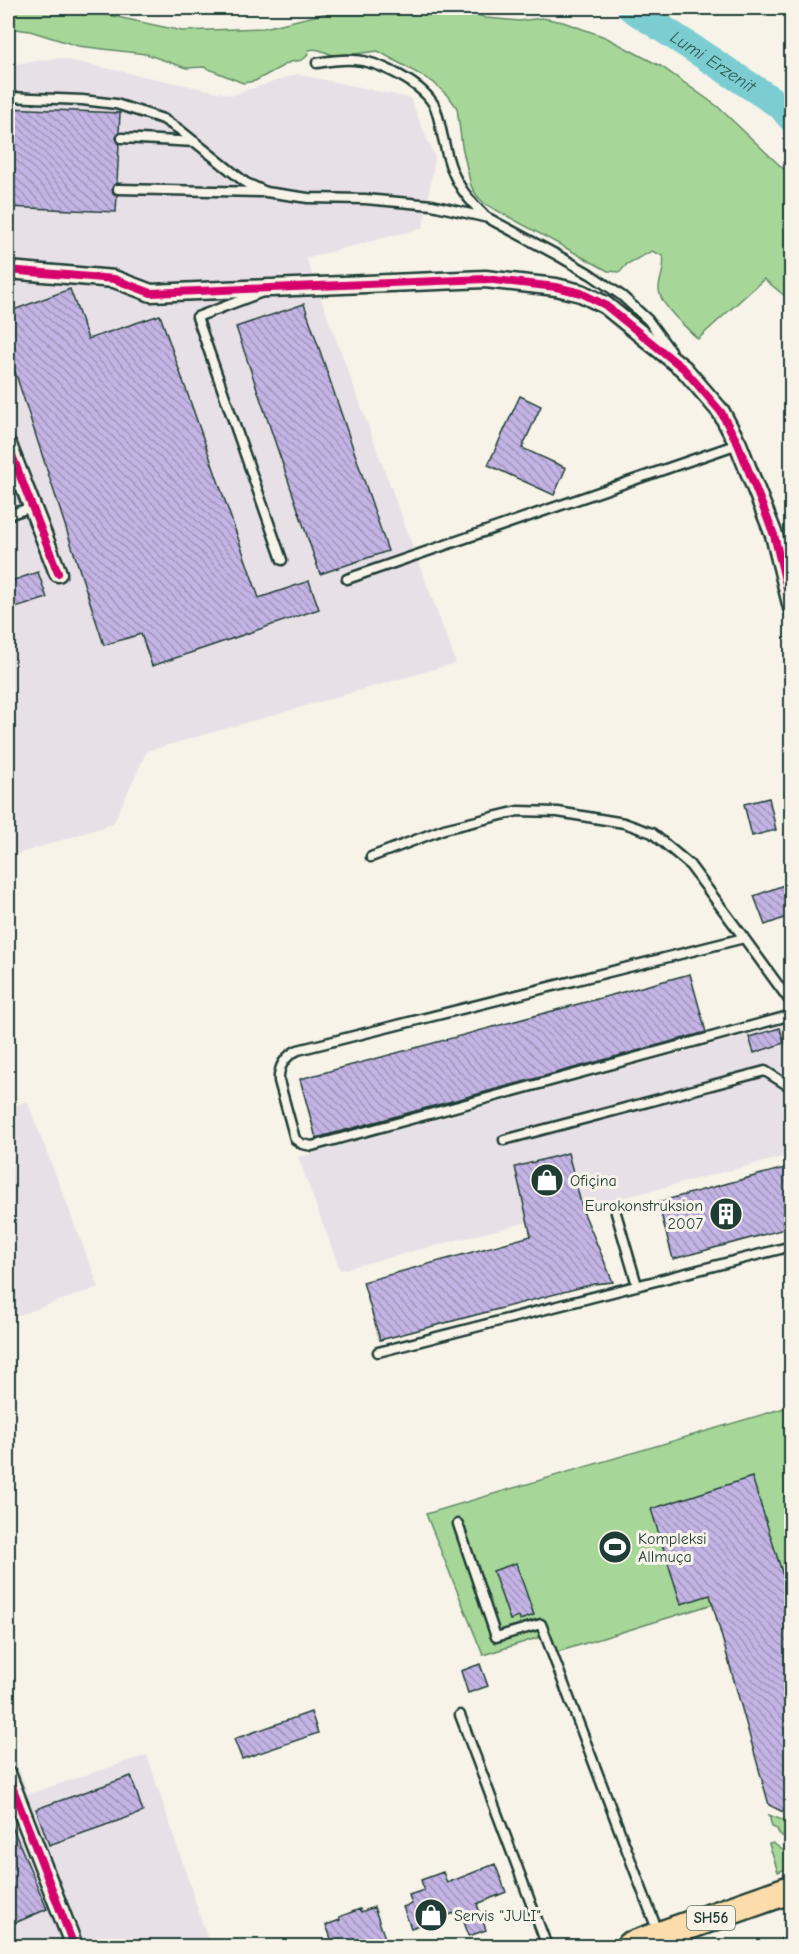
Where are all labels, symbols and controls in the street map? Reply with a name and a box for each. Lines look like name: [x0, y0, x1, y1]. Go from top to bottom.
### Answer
water label: Lumi Erzenit: [666, 27, 760, 98]
shop icon: Ofiçina: [529, 1162, 565, 1198]
place label: Ofiçina: [570, 1172, 617, 1190]
building icon: Eurokonstruksion 2007: [708, 1196, 744, 1232]
place label: Eurokonstruksion 2007: [585, 1197, 703, 1233]
sports icon: Kompleksi Allmuça: [597, 1529, 633, 1565]
place label: Kompleksi Allmuça: [638, 1530, 707, 1566]
shop icon: Servis "JULI": [413, 1897, 449, 1933]
road number: SH56: [687, 1906, 735, 1930]
place label: Servis "JULI": [454, 1907, 541, 1925]

